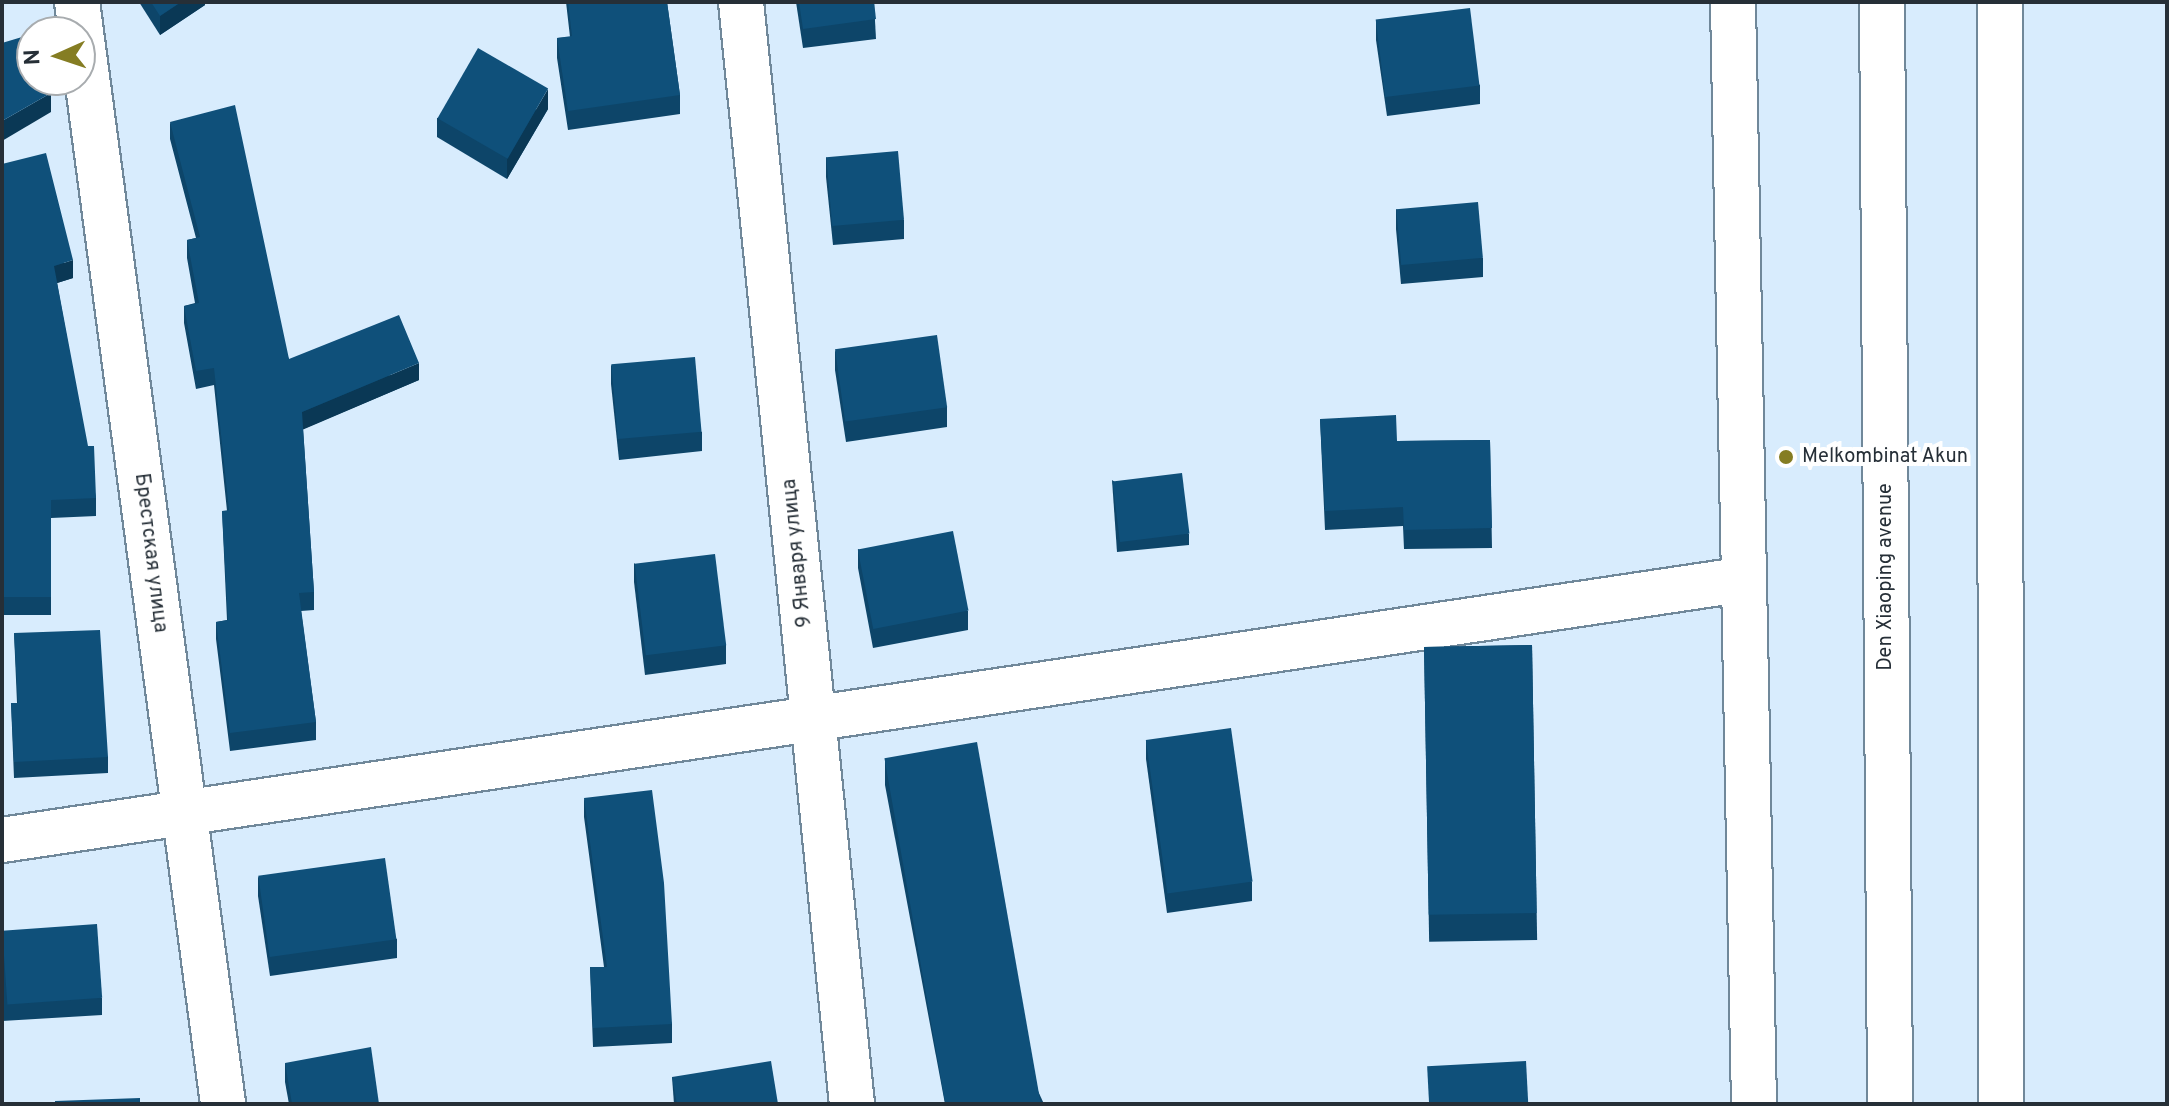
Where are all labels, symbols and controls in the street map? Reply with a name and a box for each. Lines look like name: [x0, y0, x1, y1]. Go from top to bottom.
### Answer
north arrow: [16, 16, 96, 96]
text: N: [20, 49, 47, 66]
place label: Melkombinat Akun: [1802, 445, 1969, 469]
marker: Melkombinat Akun: [1777, 448, 1795, 466]
street label: Брестская улица: [128, 472, 172, 634]
street label: 9 Января улица: [778, 477, 818, 629]
street label: Den Xiaoping avenue: [1874, 483, 1898, 671]

